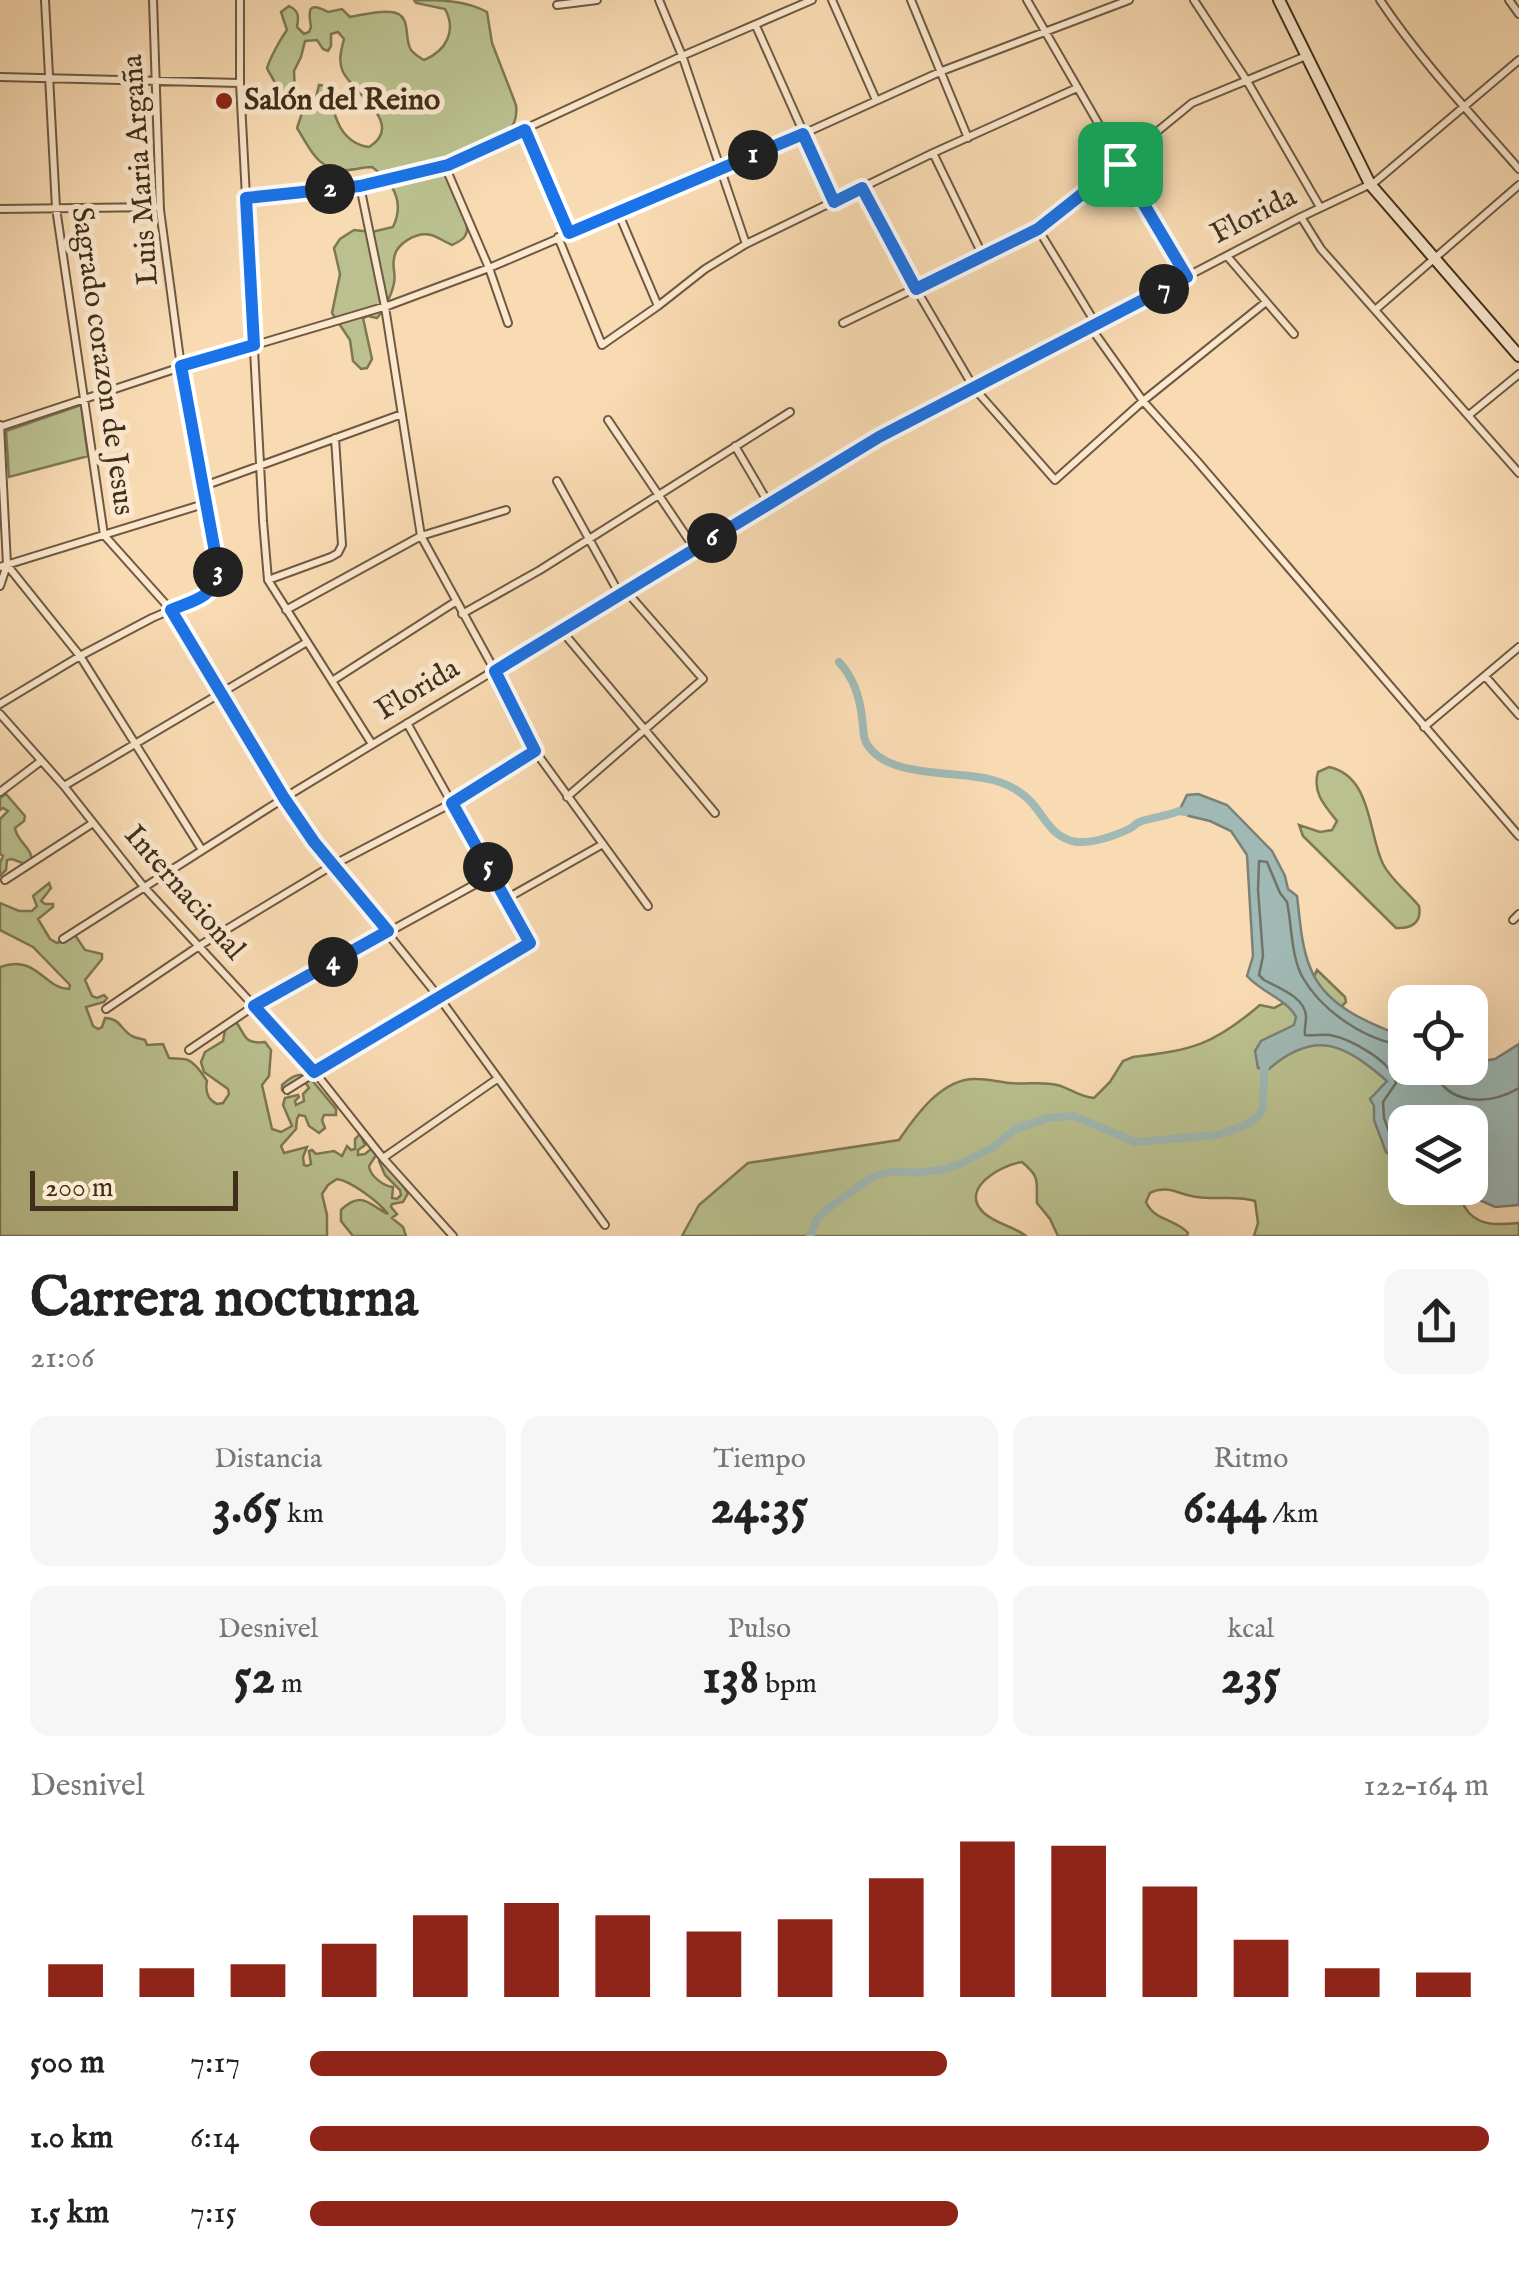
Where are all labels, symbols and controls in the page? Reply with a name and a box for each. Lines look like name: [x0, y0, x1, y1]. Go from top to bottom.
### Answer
street label: Luis Maria Argaña: [114, 53, 168, 287]
place label: Salón del Reino: [244, 82, 440, 120]
marker: Salón del Reino: [213, 90, 235, 112]
pin: [1078, 122, 1163, 207]
pin: 1: [728, 130, 778, 180]
text: 1: [748, 137, 758, 172]
icon: arrive: [1093, 137, 1148, 192]
pin: 2: [305, 164, 355, 214]
text: 2: [323, 171, 337, 206]
street label: Florida: [1205, 178, 1303, 254]
street label: Sagrado corazon de Jesus: [62, 204, 142, 518]
pin: 7: [1139, 264, 1189, 314]
text: 7: [1157, 271, 1171, 306]
pin: 6: [687, 513, 737, 563]
text: 6: [706, 520, 718, 555]
pin: 3: [193, 547, 243, 597]
text: 3: [213, 554, 223, 589]
street label: Florida: [369, 650, 467, 730]
street label: Internacional: [115, 818, 254, 969]
pin: 5: [463, 842, 513, 892]
text: 5: [483, 849, 493, 884]
pin: 4: [308, 937, 358, 987]
text: 4: [326, 944, 340, 979]
map controls: [1388, 985, 1488, 1205]
button: locate: [1388, 985, 1488, 1085]
button: layers: [1388, 1105, 1488, 1205]
scale bar: [30, 1166, 238, 1210]
text: 200 m: [45, 1171, 113, 1206]
text: Carrera nocturna: [30, 1265, 418, 1335]
button: share: [1384, 1269, 1489, 1374]
text: 21:06: [30, 1338, 95, 1379]
text: Distancia: [214, 1442, 322, 1477]
text: Tiempo: [713, 1442, 806, 1477]
text: Ritmo: [1213, 1442, 1288, 1477]
text: 3.65: [212, 1477, 281, 1540]
text: 24:35: [711, 1477, 808, 1540]
text: 6:44: [1183, 1477, 1266, 1540]
text: km: [281, 1497, 324, 1532]
text: /km: [1266, 1497, 1319, 1532]
text: Desnivel: [218, 1612, 318, 1647]
text: Pulso: [728, 1612, 791, 1647]
text: kcal: [1227, 1612, 1274, 1647]
text: 52: [234, 1647, 275, 1710]
text: 138: [702, 1647, 759, 1710]
text: 235: [1221, 1647, 1281, 1710]
text: m: [275, 1667, 303, 1702]
text: bpm: [759, 1667, 817, 1702]
text: Desnivel: [30, 1766, 145, 1807]
text: 122–164 m: [1364, 1766, 1489, 1807]
text: 500 m: [30, 2043, 105, 2084]
text: 7:17: [190, 2043, 240, 2084]
text: 1.0 km: [30, 2118, 113, 2159]
text: 6:14: [190, 2118, 240, 2159]
text: 1.5 km: [30, 2193, 109, 2234]
text: 7:15: [190, 2193, 237, 2234]

